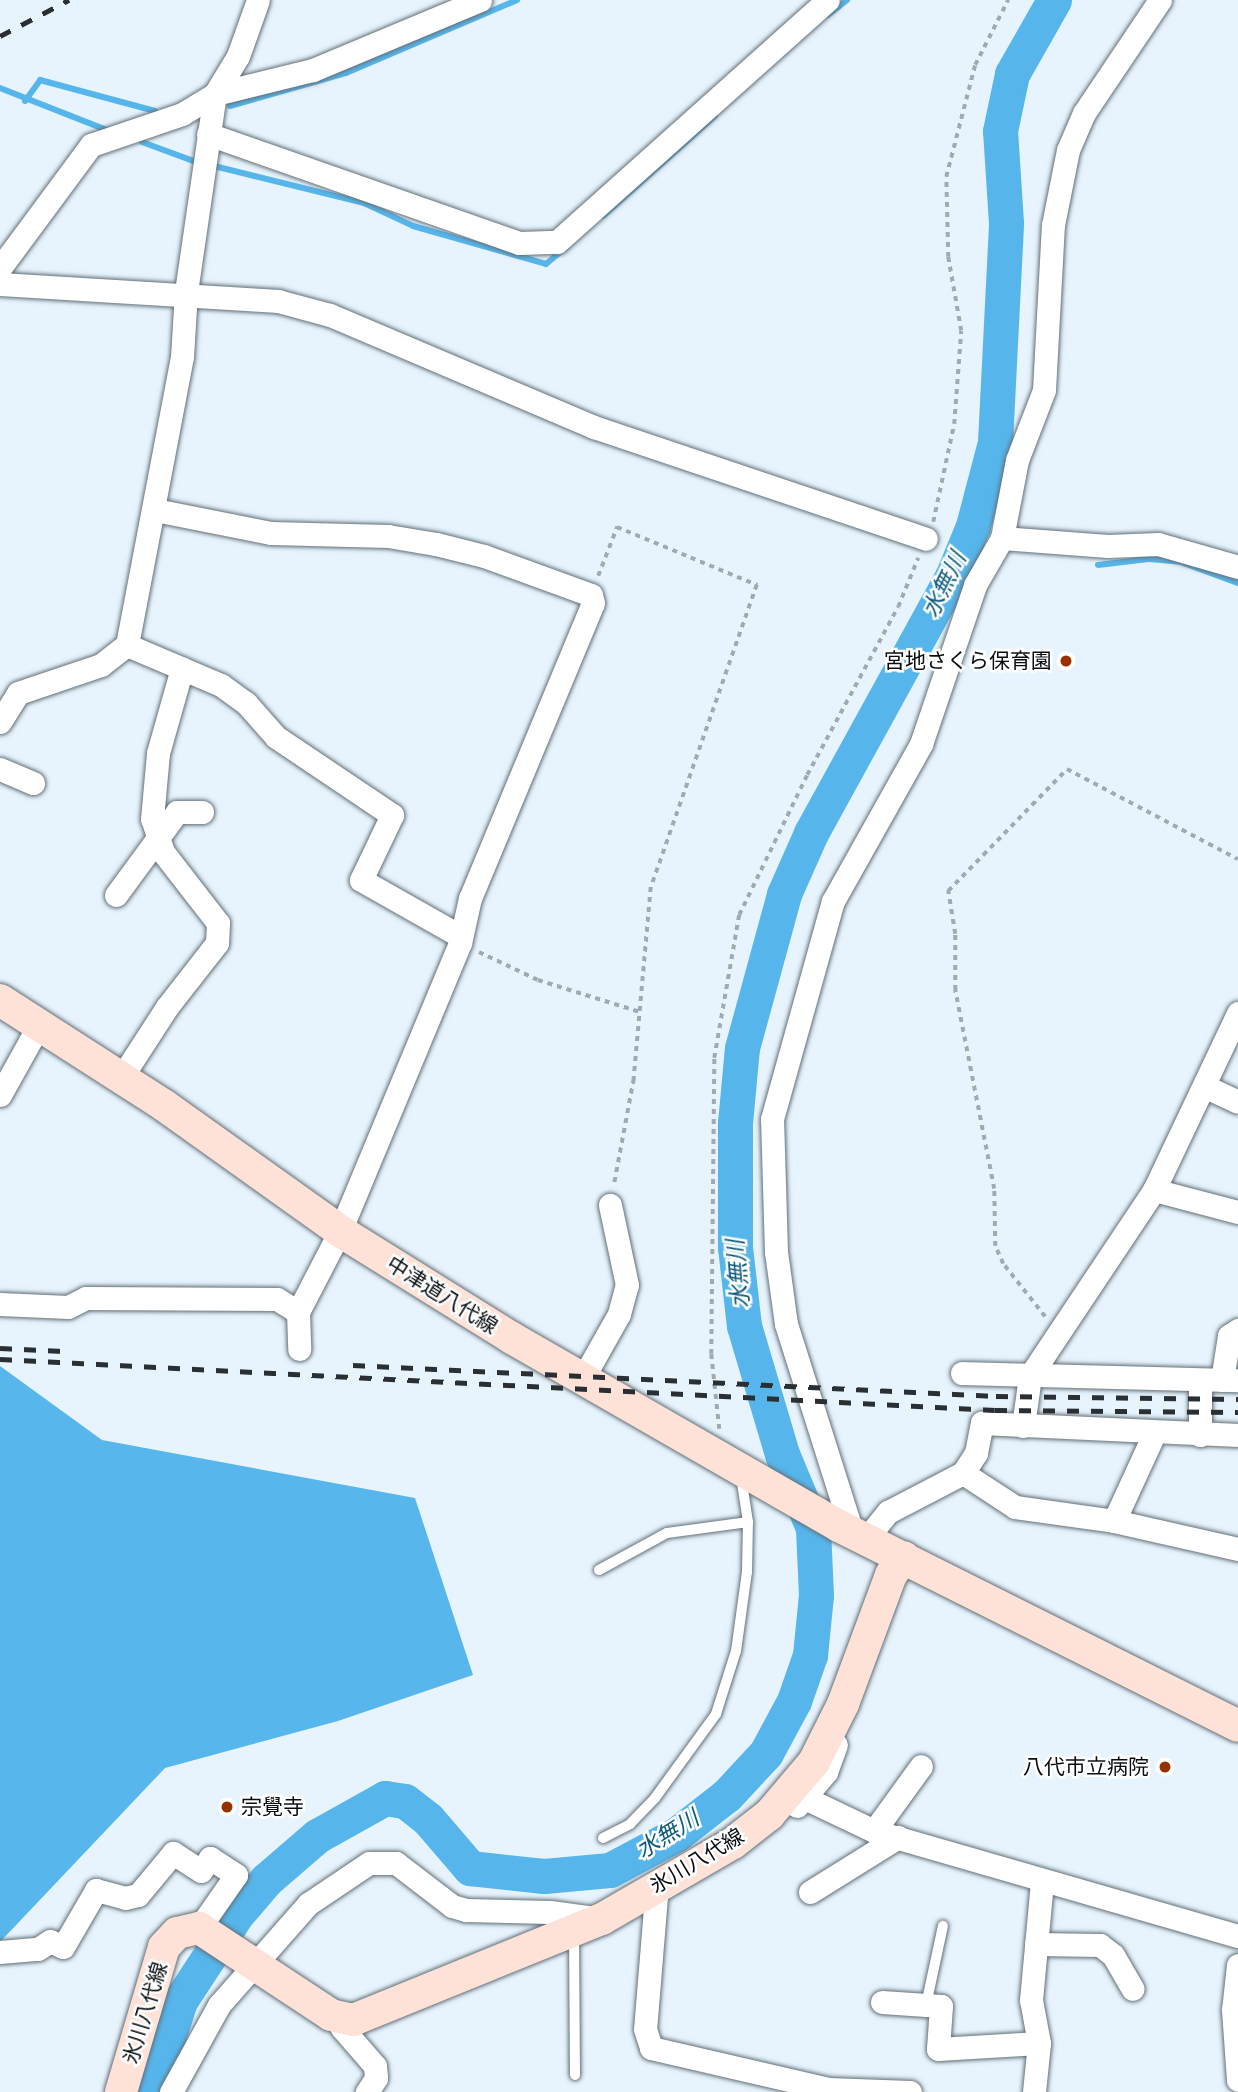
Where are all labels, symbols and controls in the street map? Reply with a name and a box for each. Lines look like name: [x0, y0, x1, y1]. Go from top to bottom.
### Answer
water label: 水無川: [917, 548, 973, 622]
place label: 宮地さくら保育園: [884, 648, 1052, 674]
marker: 宮地さくら保育園: [1058, 653, 1074, 669]
water label: 水無川: [722, 1238, 756, 1310]
street label: 中津道八代線: [382, 1251, 502, 1339]
place label: 八代市立病院: [1023, 1754, 1149, 1780]
marker: 八代市立病院: [1155, 1757, 1175, 1777]
place label: 宗覺寺: [241, 1794, 304, 1820]
marker: 宗覺寺: [219, 1799, 235, 1815]
water label: 水無川: [631, 1805, 705, 1865]
street label: 氷川八代線: [646, 1823, 748, 1899]
street label: 氷川八代線: [118, 1959, 172, 2067]

